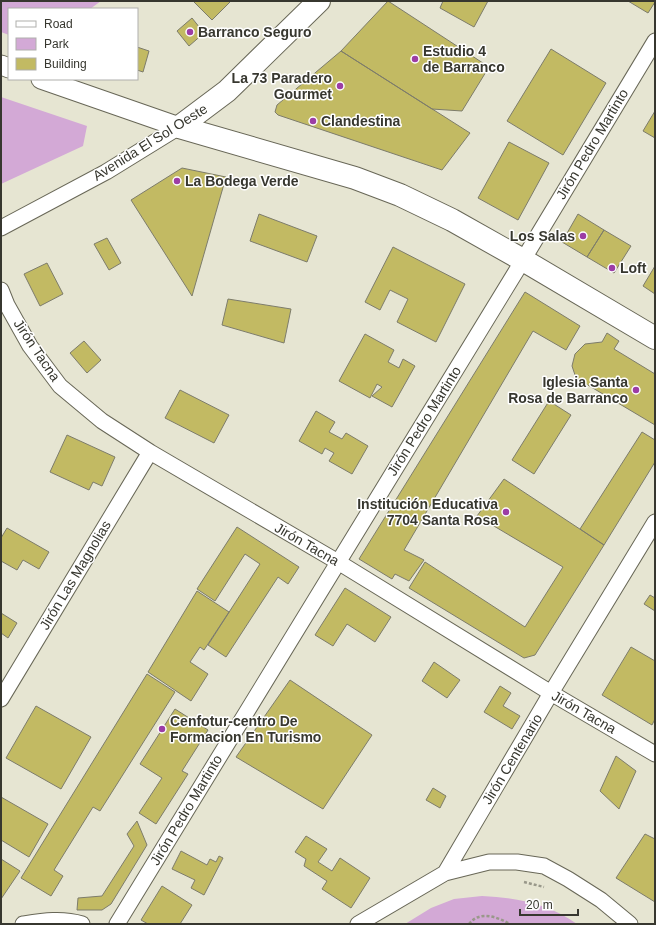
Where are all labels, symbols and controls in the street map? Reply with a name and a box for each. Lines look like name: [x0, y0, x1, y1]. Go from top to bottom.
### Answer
legend: [8, 8, 138, 80]
text: Road: [44, 17, 73, 31]
place label: Barranco Seguro: [198, 24, 312, 40]
marker: Barranco Seguro: [185, 27, 195, 37]
text: Park: [44, 37, 70, 51]
place label: Estudio 4 de Barranco: [423, 43, 505, 75]
marker: Estudio 4 de Barranco: [410, 54, 420, 64]
text: Building: [44, 57, 87, 71]
place label: La 73 Paradero Gourmet: [232, 70, 332, 102]
marker: La 73 Paradero Gourmet: [335, 81, 345, 91]
street label: Jirón Pedro Martinto: [553, 86, 631, 202]
street label: Avenida El Sol Oeste: [90, 100, 210, 184]
place label: Clandestina: [321, 113, 401, 129]
marker: Clandestina: [308, 116, 318, 126]
place label: La Bodega Verde: [185, 173, 299, 189]
marker: La Bodega Verde: [172, 176, 182, 186]
place label: Los Salas: [510, 228, 575, 244]
marker: Los Salas: [578, 231, 588, 241]
place label: Loft: [620, 260, 647, 276]
marker: Loft: [607, 263, 617, 273]
street label: Jirón Tacna: [10, 316, 64, 384]
street label: Jirón Pedro Martinto: [384, 363, 464, 479]
place label: Iglesia Santa Rosa de Barranco: [508, 374, 628, 406]
marker: Iglesia Santa Rosa de Barranco: [631, 385, 641, 395]
place label: Institución Educativa 7704 Santa Rosa: [357, 496, 498, 528]
marker: Institución Educativa 7704 Santa Rosa: [501, 507, 511, 517]
street label: Jirón Las Magnolias: [36, 518, 114, 632]
street label: Jirón Tacna: [272, 519, 342, 569]
street label: Jirón Tacna: [549, 687, 619, 737]
street label: Jirón Centenario: [479, 711, 545, 807]
place label: Cenfotur-centro De Formacion En Turismo: [170, 713, 321, 745]
marker: Cenfotur-centro De Formacion En Turismo: [157, 724, 167, 734]
street label: Jirón Pedro Martinto: [147, 752, 225, 868]
scale bar: [520, 891, 578, 917]
text: 20 m: [526, 898, 553, 912]

